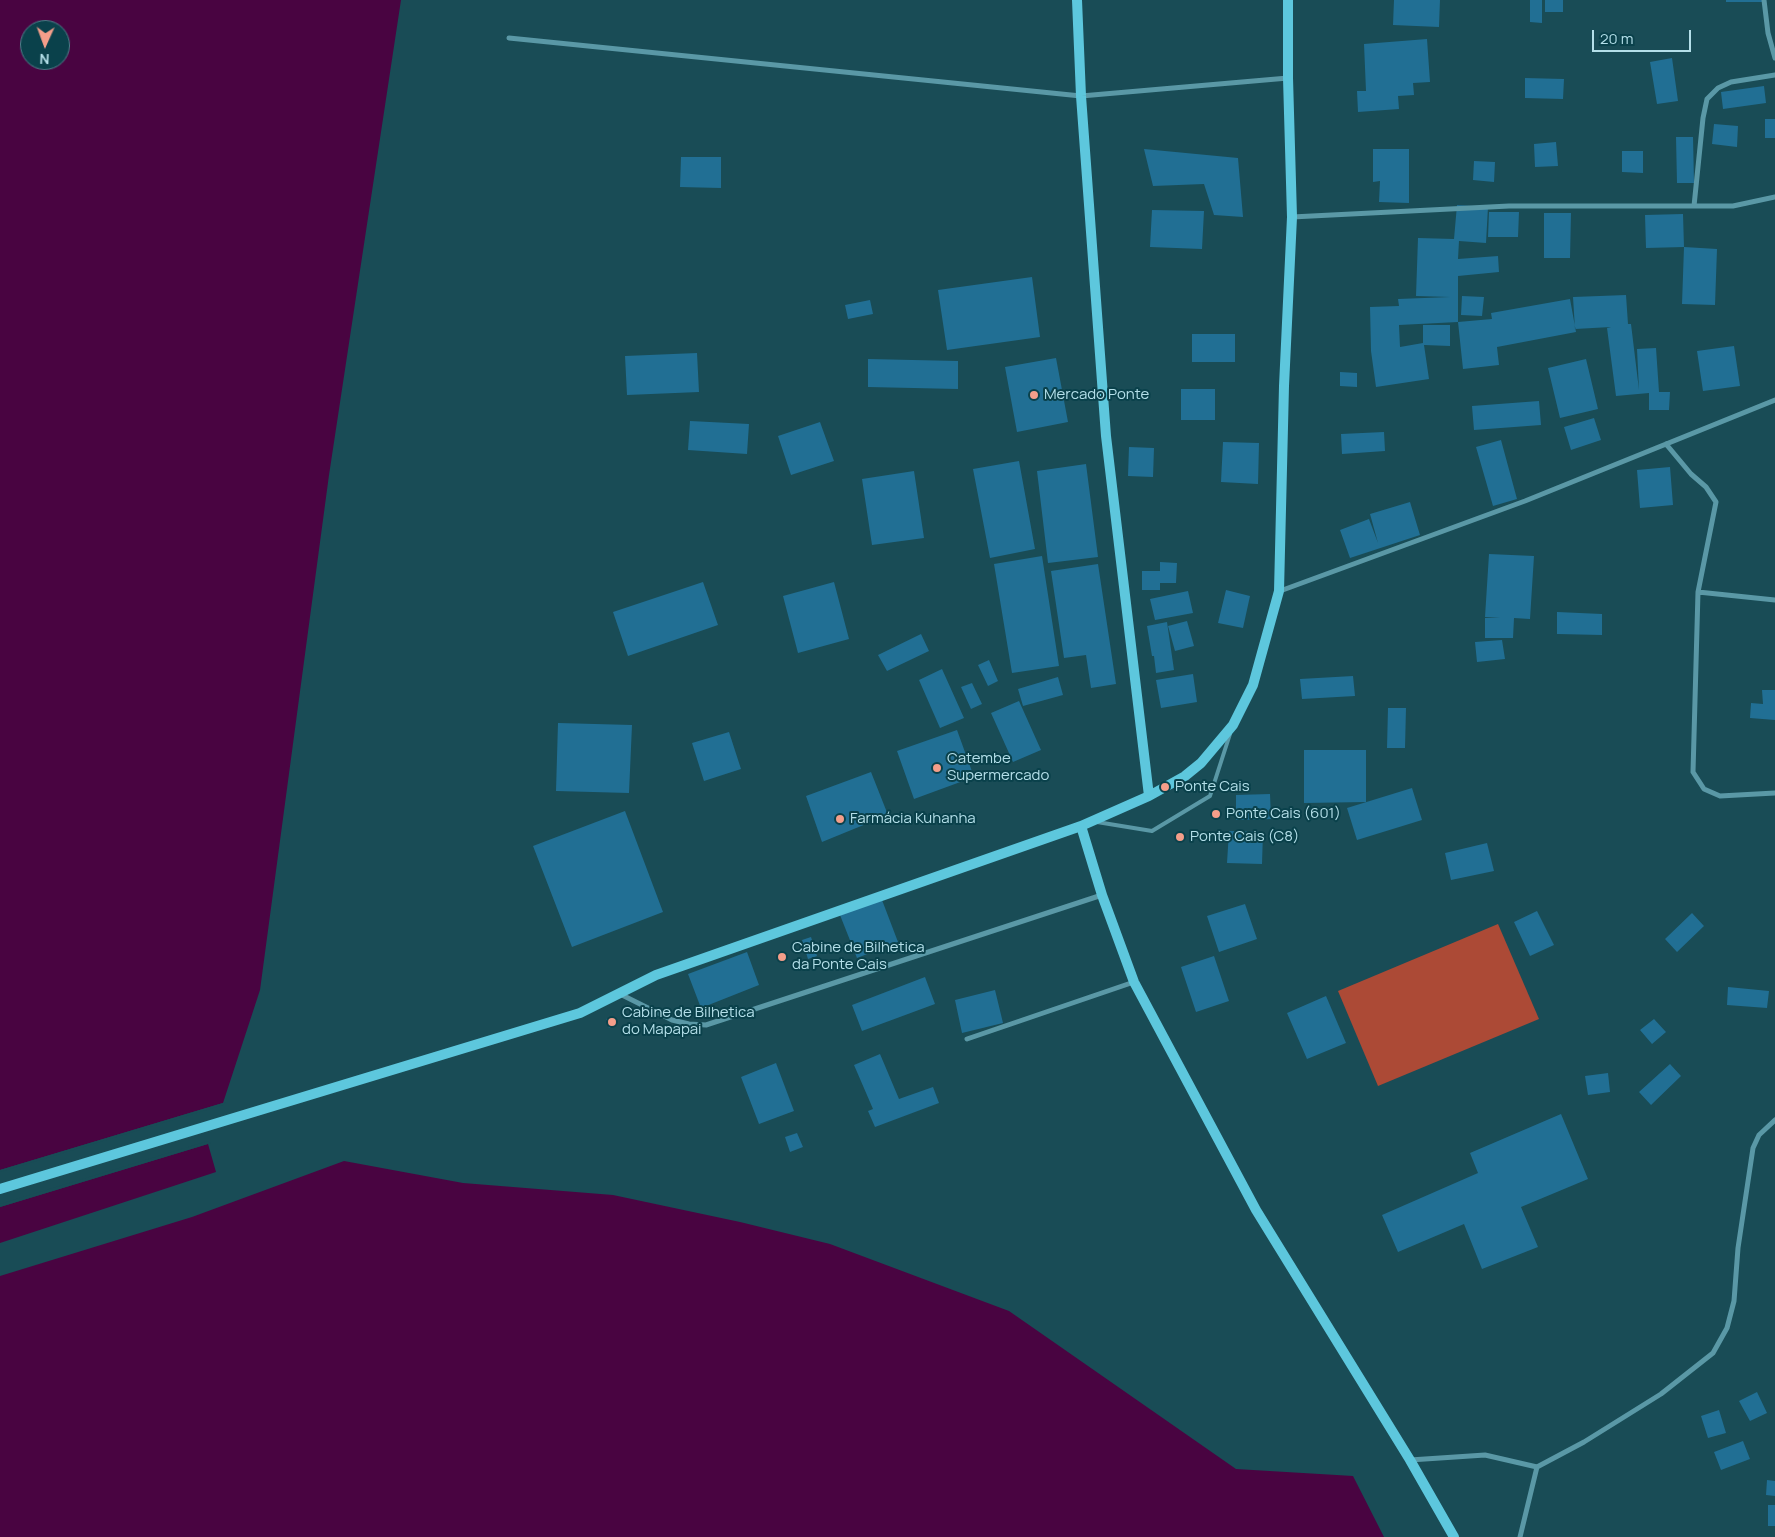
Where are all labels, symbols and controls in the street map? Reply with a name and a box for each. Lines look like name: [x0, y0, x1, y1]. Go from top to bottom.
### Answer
north arrow: [20, 20, 70, 70]
scale bar: [1595, 20, 1694, 52]
text: 20 m: [1600, 28, 1633, 49]
text: N: [39, 50, 50, 69]
place label: Mercado Ponte: [1044, 386, 1149, 404]
marker: Mercado Ponte: [1028, 389, 1040, 401]
place label: Catembe Supermercado: [947, 750, 1049, 785]
marker: Catembe Supermercado: [931, 762, 943, 774]
place label: Ponte Cais: [1175, 778, 1250, 796]
marker: Ponte Cais: [1159, 781, 1171, 793]
place label: Ponte Cais (601): [1226, 805, 1341, 823]
marker: Ponte Cais (601): [1210, 808, 1222, 820]
place label: Farmácia Kuhanha: [850, 810, 976, 828]
marker: Farmácia Kuhanha: [834, 813, 846, 825]
place label: Ponte Cais (C8): [1190, 828, 1299, 846]
marker: Ponte Cais (C8): [1174, 831, 1186, 843]
place label: Cabine de Bilhetica da Ponte Cais: [792, 939, 925, 974]
marker: Cabine de Bilhetica da Ponte Cais: [776, 951, 788, 963]
place label: Cabine de Bilhetica do Mapapai: [622, 1004, 755, 1039]
marker: Cabine de Bilhetica do Mapapai: [606, 1016, 618, 1028]

